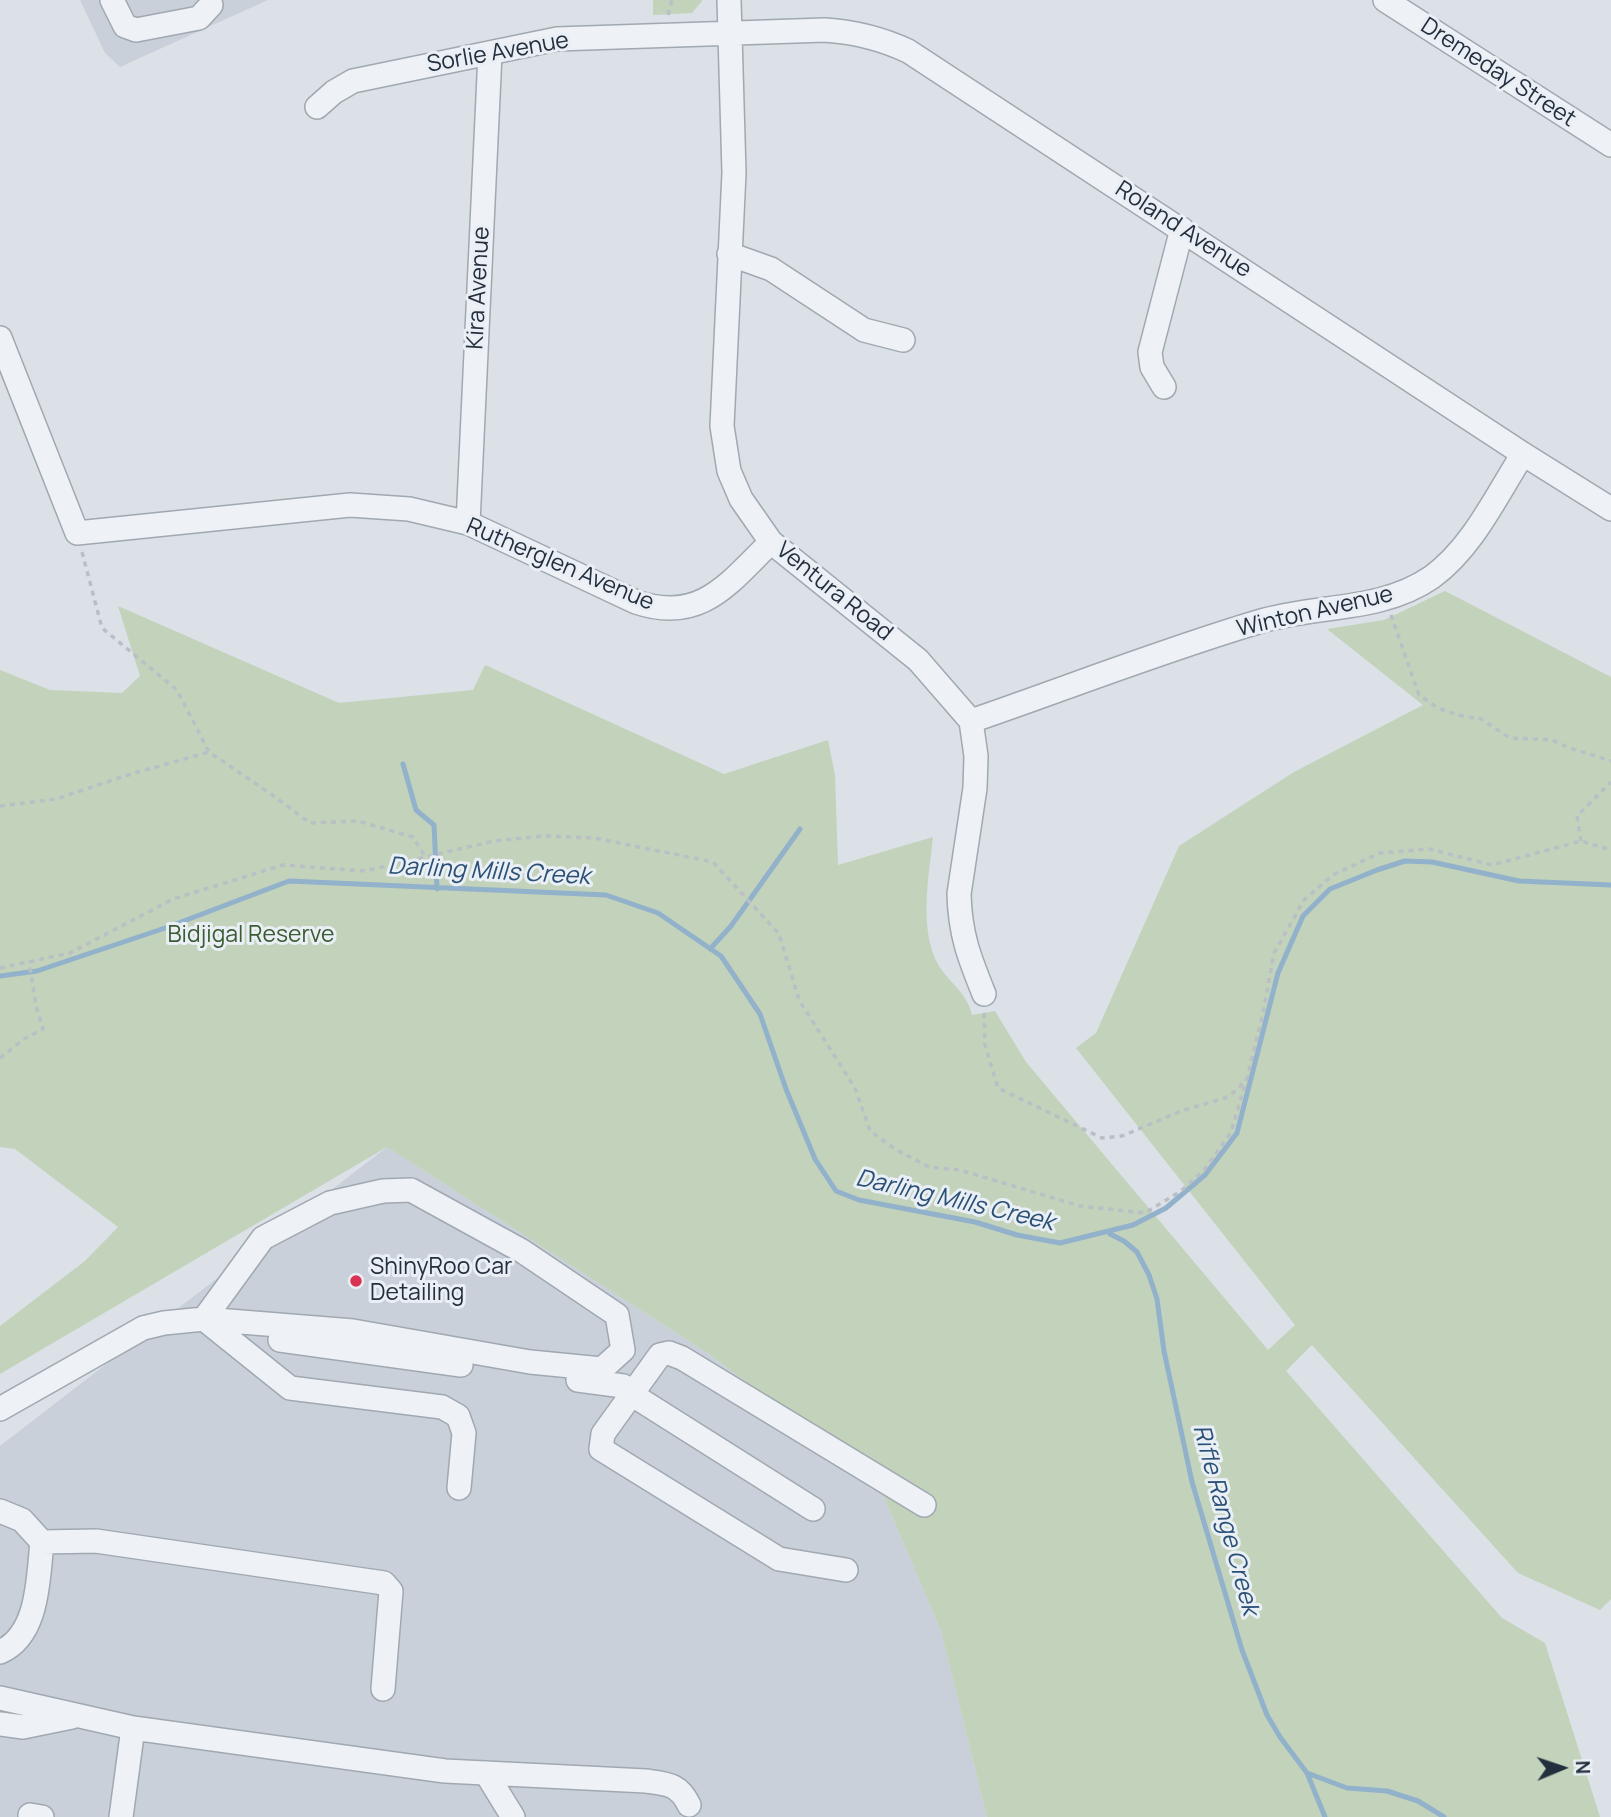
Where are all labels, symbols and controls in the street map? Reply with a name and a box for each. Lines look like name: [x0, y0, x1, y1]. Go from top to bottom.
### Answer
street label: Dremeday Street: [1415, 13, 1581, 133]
street label: Sorlie Avenue: [425, 27, 571, 79]
street label: Roland Avenue: [1110, 176, 1256, 284]
street label: Kira Avenue: [462, 226, 496, 350]
street label: Rutherglen Avenue: [462, 513, 658, 617]
street label: Ventura Road: [770, 537, 898, 647]
street label: Winton Avenue: [1234, 581, 1396, 643]
water label: Darling Mills Creek: [387, 852, 591, 892]
park label: Bidjigal Reserve: [167, 922, 335, 950]
water label: Darling Mills Creek: [853, 1164, 1057, 1238]
place label: ShinyRoo Car Detailing: [370, 1254, 512, 1308]
marker: ShinyRoo Car Detailing: [348, 1273, 364, 1289]
water label: Rifle Range Creek: [1186, 1422, 1264, 1618]
north arrow: [1527, 1733, 1597, 1803]
text: N: [1570, 1760, 1596, 1775]

